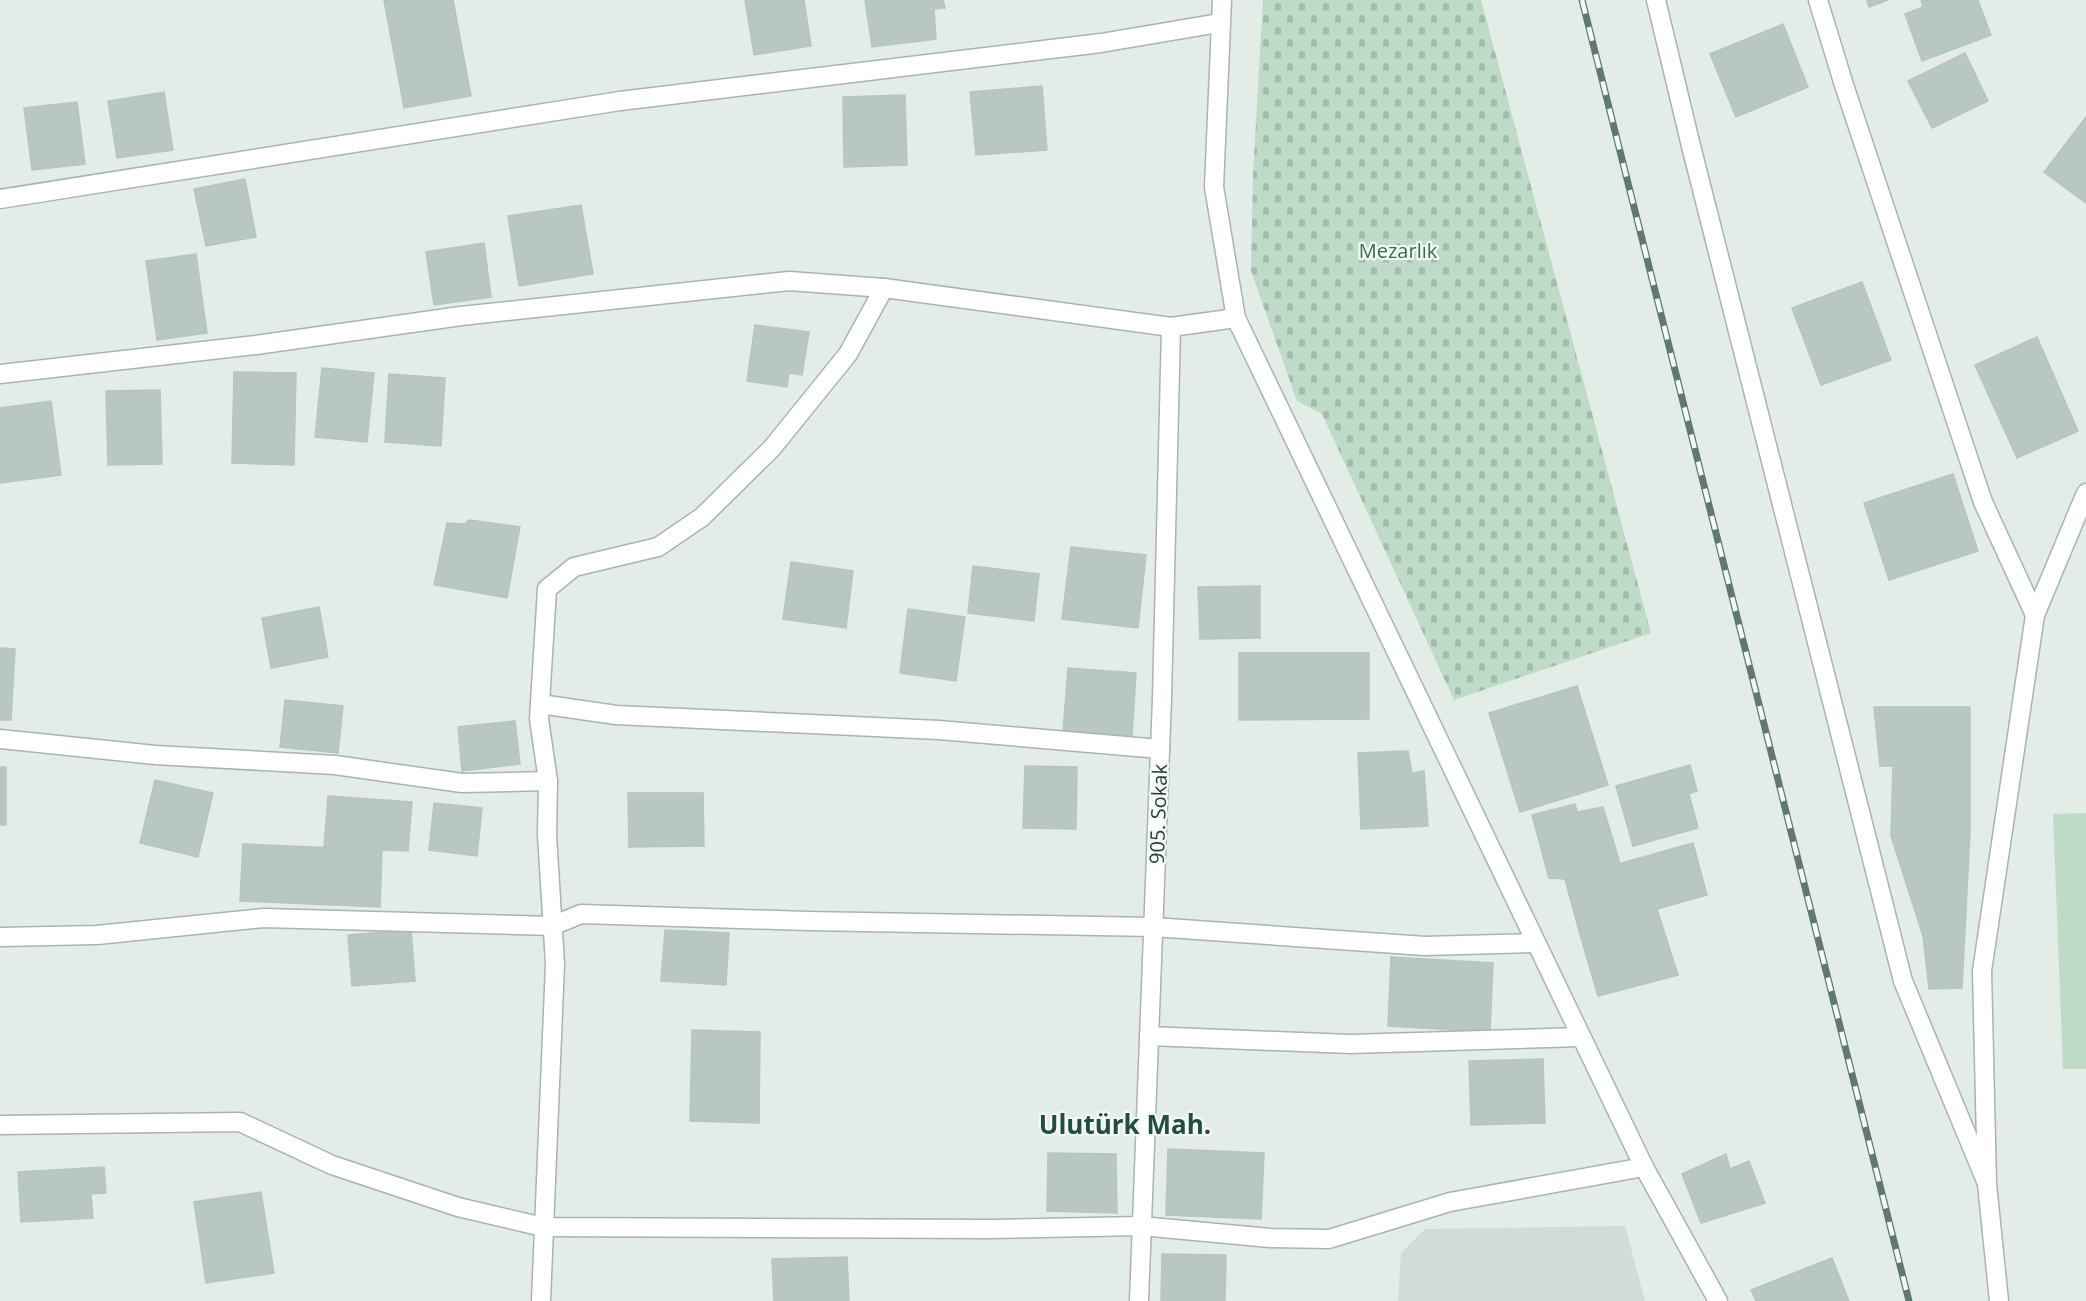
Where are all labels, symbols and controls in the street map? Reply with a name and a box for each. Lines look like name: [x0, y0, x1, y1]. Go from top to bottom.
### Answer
park label: Mezarlık: [1359, 237, 1438, 264]
street label: 905. Sokak: [1143, 763, 1173, 864]
district label: Ulutürk Mah.: [1039, 1106, 1211, 1142]

